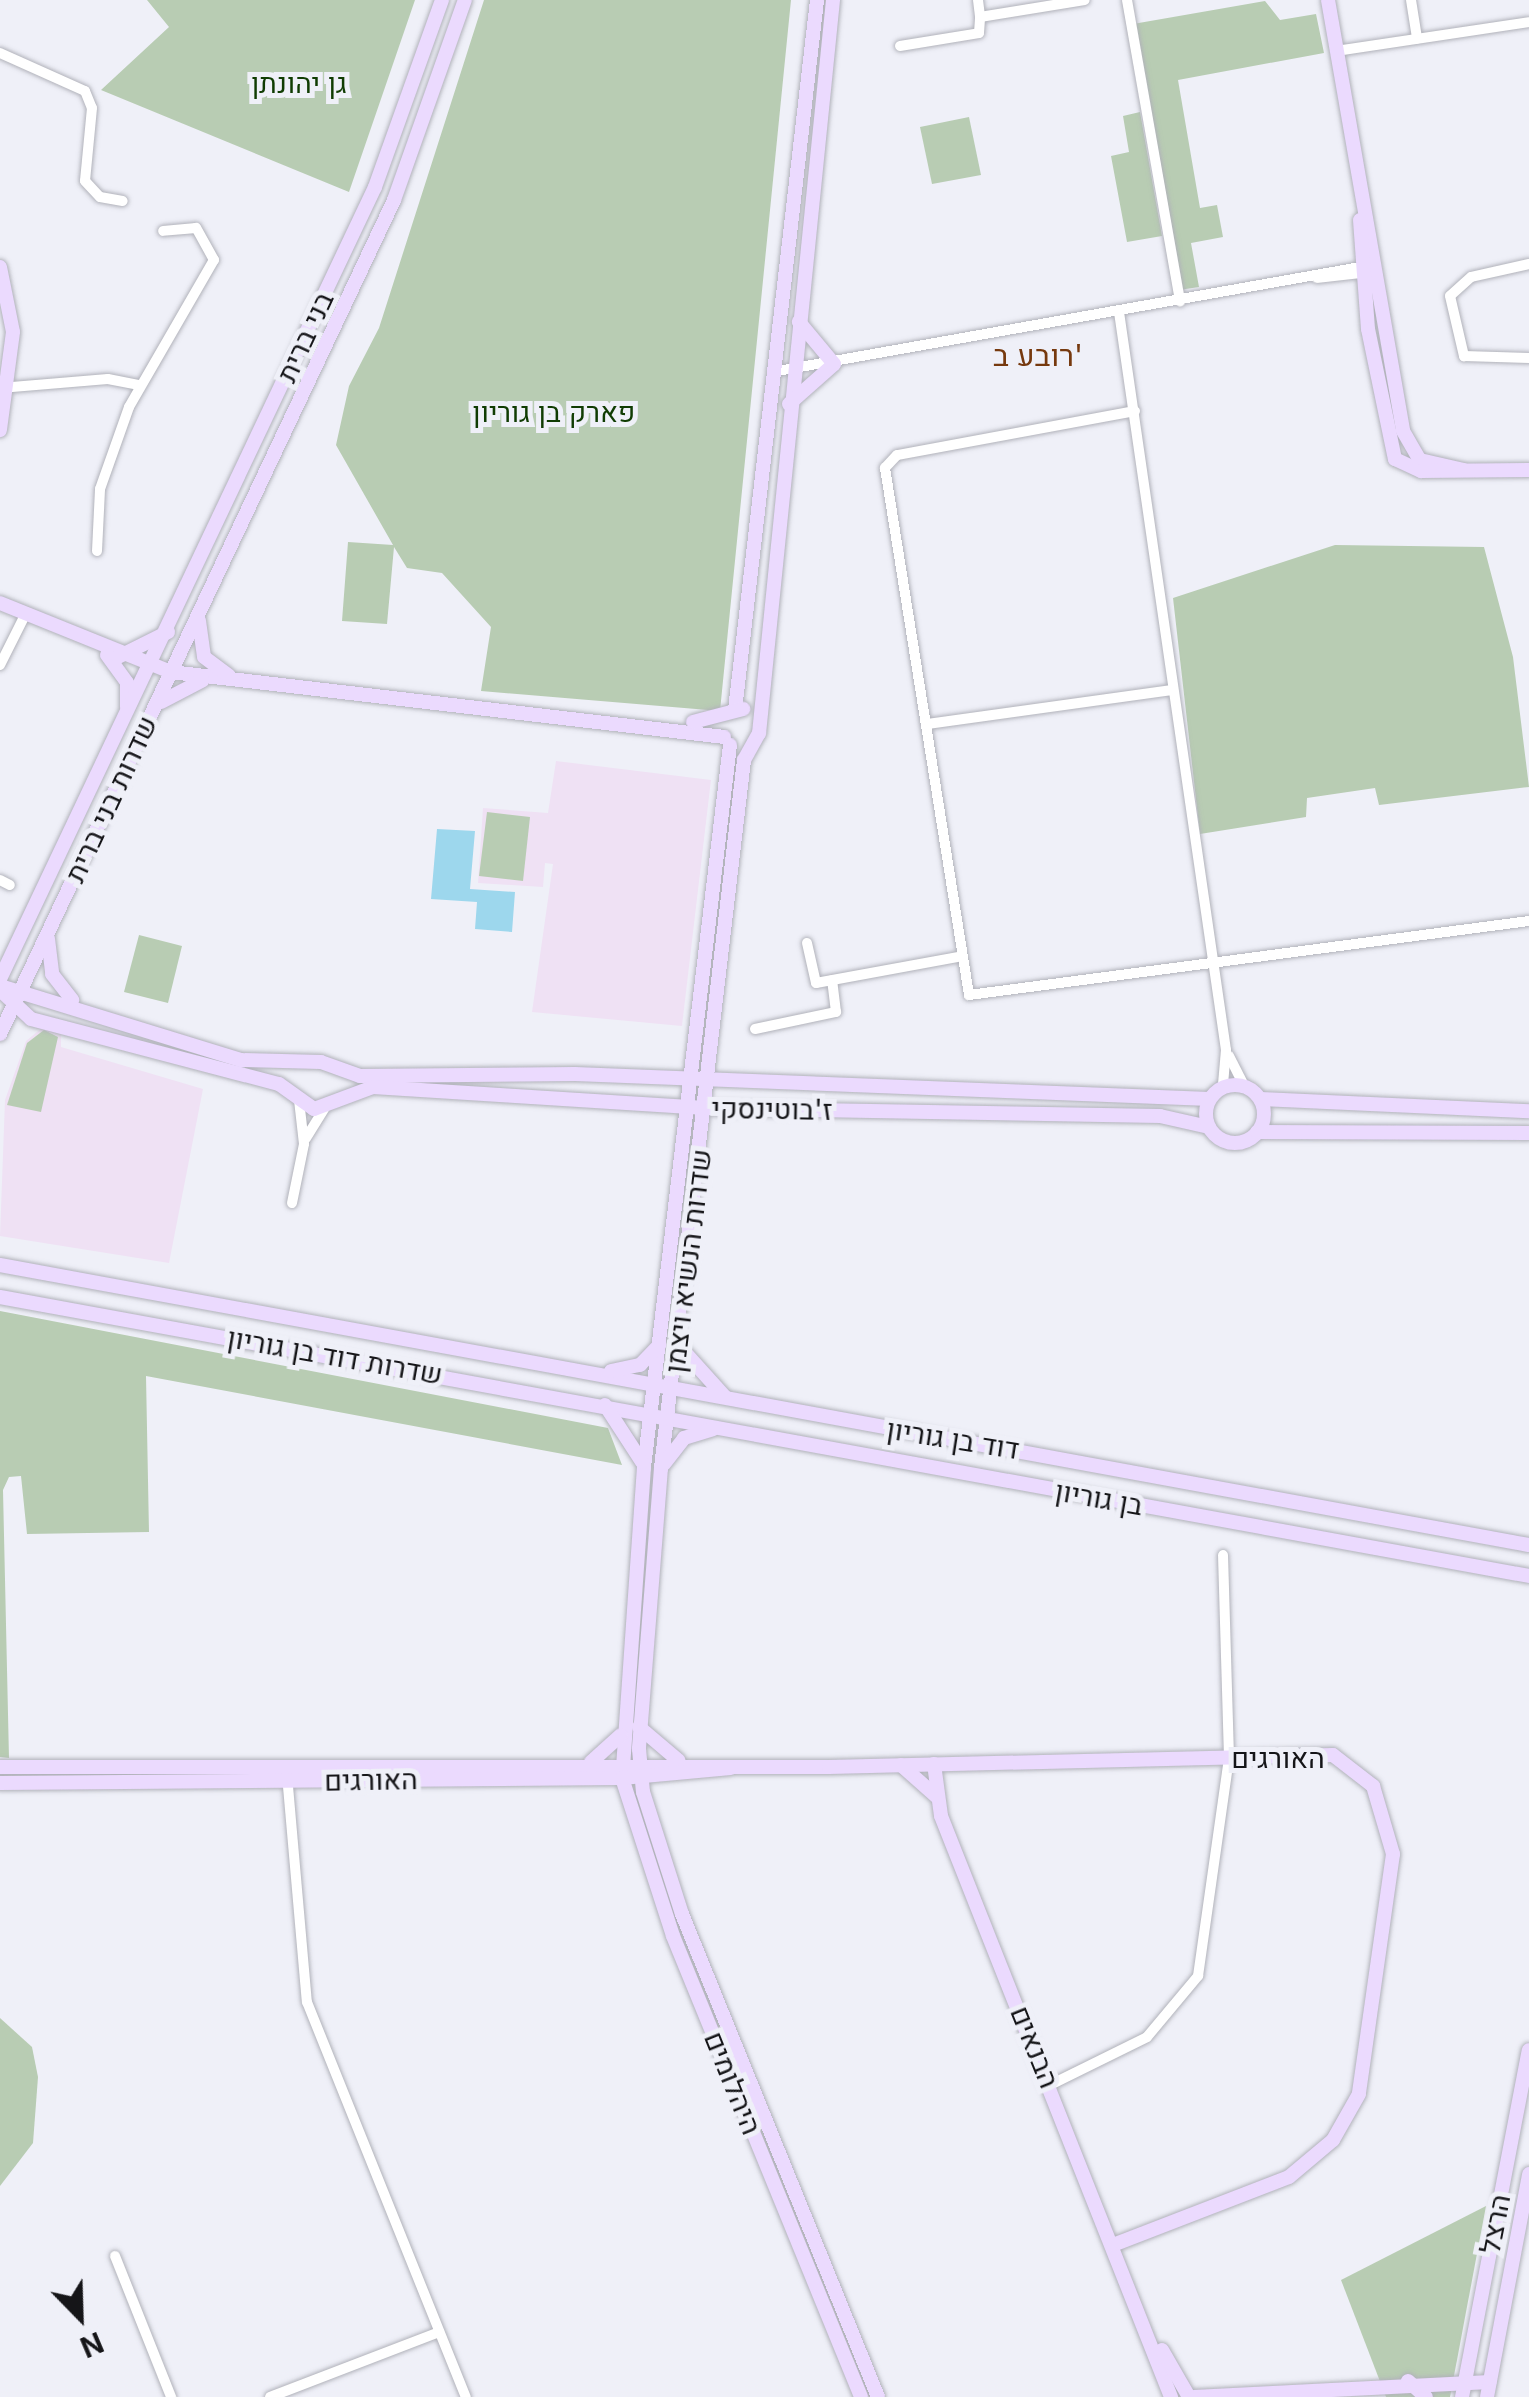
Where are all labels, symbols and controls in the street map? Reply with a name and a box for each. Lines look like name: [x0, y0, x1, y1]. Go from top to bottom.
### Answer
park label: גן יהונתן: [251, 66, 347, 100]
street label: בני ברית: [270, 287, 340, 387]
district label: רובע ב': [993, 337, 1083, 373]
park label: פארק בן גוריון: [473, 395, 635, 429]
street label: שדרות בני ברית: [58, 710, 164, 888]
street label: ז'בוטינסקי: [711, 1091, 833, 1127]
street label: שדרות הנשיא ויצמן: [658, 1147, 718, 1375]
street label: שדרות דוד בן גוריון: [225, 1321, 445, 1391]
street label: דוד בן גוריון: [884, 1412, 1022, 1466]
street label: בן גוריון: [1053, 1474, 1145, 1522]
street label: האורגים: [1231, 1741, 1325, 1775]
street label: האורגים: [324, 1762, 418, 1798]
street label: הבנאים: [1003, 2001, 1067, 2093]
street label: היהלומים: [697, 2027, 769, 2139]
street label: הרצל: [1473, 2191, 1517, 2257]
north arrow: [30, 2267, 130, 2367]
text: N: [75, 2325, 108, 2364]

